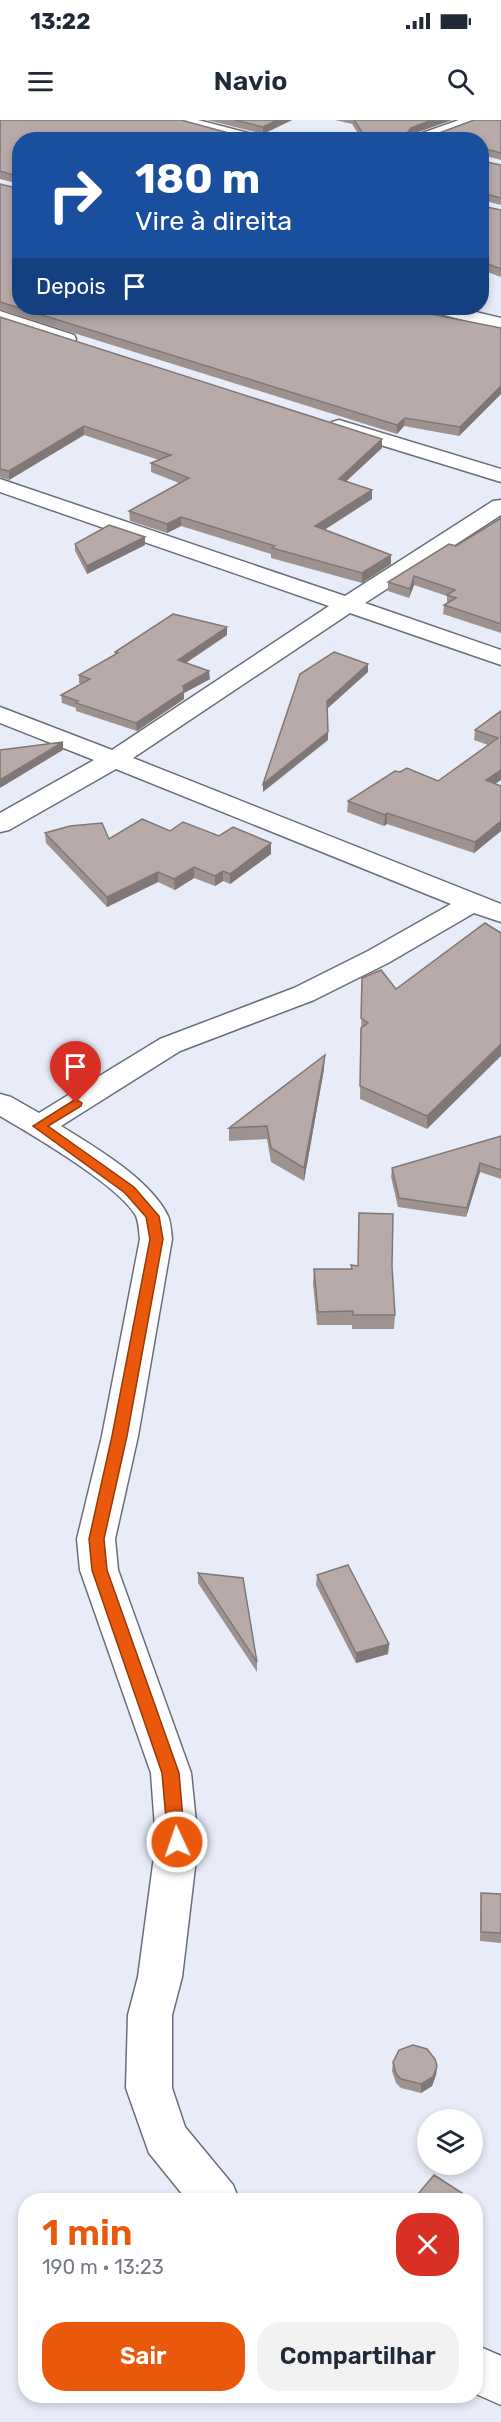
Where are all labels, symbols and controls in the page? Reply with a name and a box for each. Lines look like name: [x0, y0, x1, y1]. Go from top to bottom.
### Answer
text: 13:22: [30, 8, 90, 35]
icon: menu: [24, 65, 57, 98]
text: Navio: [214, 65, 287, 97]
icon: search: [444, 65, 477, 98]
text: 180 m: [135, 154, 260, 204]
icon: right: [36, 156, 114, 234]
text: Vire à direita: [135, 205, 292, 237]
icon: arrive: [118, 270, 151, 303]
text: Depois: [36, 273, 106, 300]
pin: [50, 1041, 101, 1103]
icon: arrive: [59, 1050, 92, 1083]
position arrow: [145, 1810, 209, 1874]
map controls: [417, 2109, 483, 2175]
button: layers: [417, 2109, 483, 2175]
text: 1 min: [42, 2211, 133, 2254]
button: close: [396, 2213, 459, 2276]
text: 190 m · 13:23: [42, 2255, 164, 2279]
button: Sair: [42, 2322, 245, 2391]
button: Compartilhar: [257, 2322, 459, 2391]

